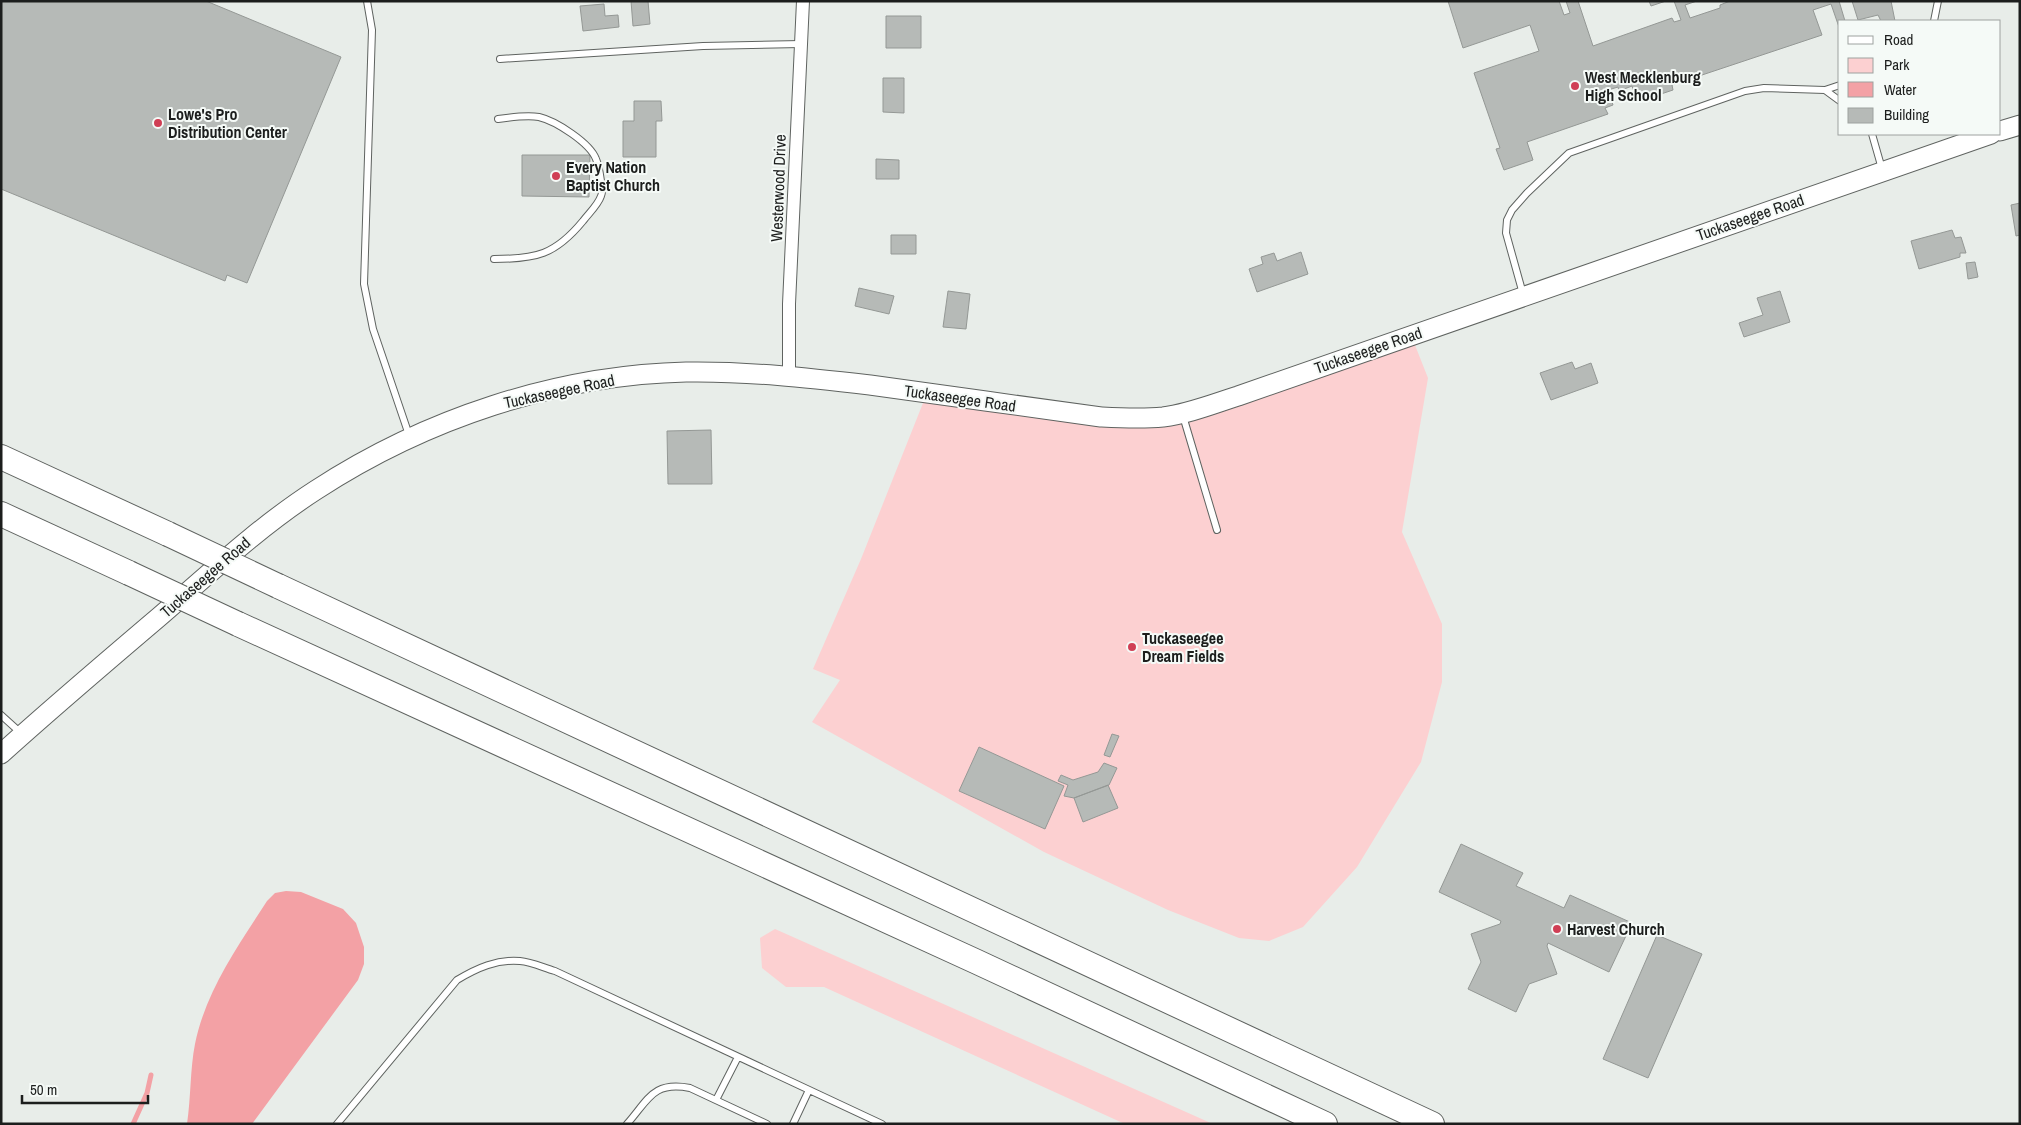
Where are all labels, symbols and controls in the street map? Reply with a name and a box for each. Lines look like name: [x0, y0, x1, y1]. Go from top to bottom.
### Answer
legend: [1838, 20, 2001, 135]
text: Road: [1884, 29, 1913, 50]
text: Park: [1884, 54, 1910, 75]
place label: West Mecklenburg High School: [1585, 66, 1701, 106]
text: Water: [1884, 79, 1916, 100]
marker: West Mecklenburg High School: [1569, 80, 1581, 92]
place label: Lowe's Pro Distribution Center: [168, 103, 288, 143]
text: Building: [1884, 104, 1929, 125]
marker: Lowe's Pro Distribution Center: [152, 117, 164, 129]
street label: Westerwood Drive: [765, 134, 791, 242]
place label: Every Nation Baptist Church: [566, 156, 660, 196]
marker: Every Nation Baptist Church: [550, 170, 562, 182]
street label: Tuckaseegee Road: [1693, 188, 1807, 246]
street label: Tuckaseegee Road: [1311, 321, 1425, 379]
street label: Tuckaseegee Road: [502, 369, 616, 413]
street label: Tuckaseegee Road: [903, 379, 1017, 417]
street label: Tuckaseegee Road: [155, 532, 255, 622]
place label: Tuckaseegee Dream Fields: [1142, 627, 1224, 667]
marker: Tuckaseegee Dream Fields: [1126, 641, 1138, 653]
place label: Harvest Church: [1567, 918, 1665, 940]
marker: Harvest Church: [1551, 923, 1563, 935]
scale bar: [22, 1072, 149, 1104]
text: 50 m: [30, 1079, 57, 1100]

